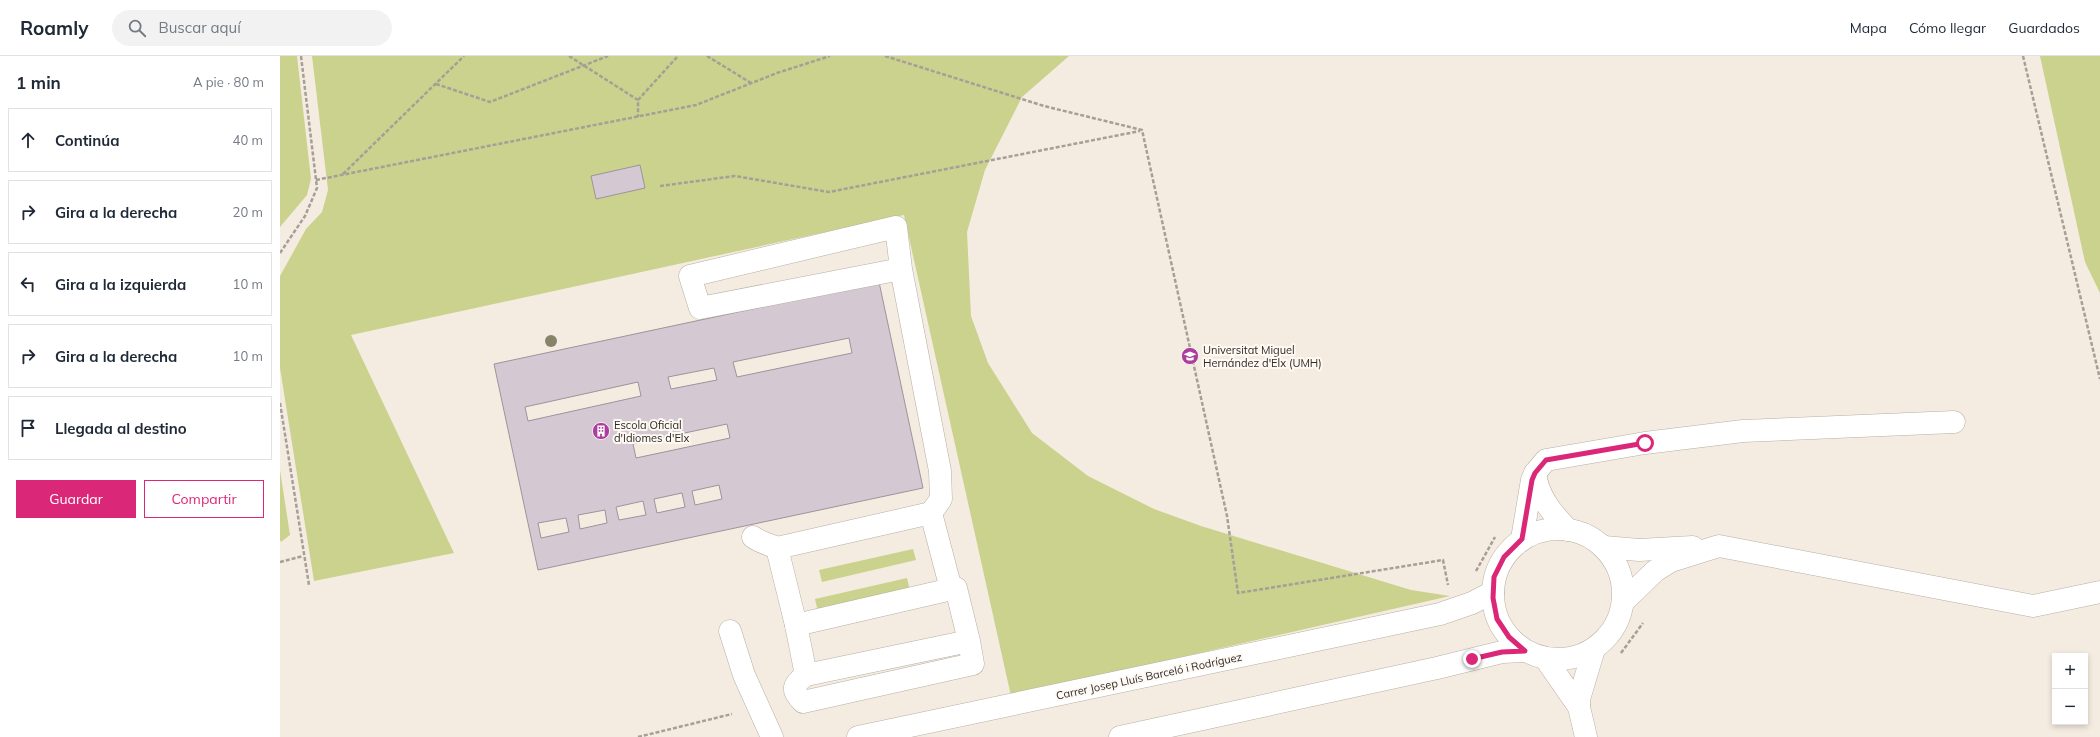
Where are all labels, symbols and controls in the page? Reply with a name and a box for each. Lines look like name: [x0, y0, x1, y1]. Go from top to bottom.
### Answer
search box: [112, 10, 392, 46]
text: Roamly: [20, 16, 88, 40]
icon: search: [126, 17, 148, 39]
text: Buscar aquí: [158, 18, 241, 37]
text: Mapa: [1850, 19, 1887, 37]
text: Cómo llegar: [1909, 19, 1986, 37]
text: Guardados: [2008, 19, 2080, 37]
text: 1 min: [16, 72, 61, 93]
text: A pie · 80 m: [193, 74, 264, 90]
icon: ahead: [17, 129, 39, 151]
text: Continúa: [55, 131, 120, 150]
text: 40 m: [233, 132, 263, 148]
icon: right: [17, 201, 39, 223]
text: Gira a la derecha: [55, 203, 177, 222]
text: 20 m: [233, 204, 263, 220]
icon: left: [17, 273, 39, 295]
text: Gira a la izquierda: [55, 275, 186, 294]
text: 10 m: [233, 276, 263, 292]
place label: Universitat Miguel Hernández d'Elx (UMH): [1203, 343, 1322, 370]
icon: right: [17, 345, 39, 367]
school or university icon: Universitat Miguel Hernández d'Elx (UMH): [1180, 346, 1200, 366]
text: Gira a la derecha: [55, 347, 177, 366]
text: 10 m: [233, 348, 263, 364]
icon: arrive: [17, 417, 39, 439]
place label: Escola Oficial d'Idiomes d'Elx: [614, 418, 689, 445]
text: Llegada al destino: [55, 419, 187, 438]
building icon: Escola Oficial d'Idiomes d'Elx: [591, 421, 611, 441]
route start: [1636, 434, 1654, 452]
button: Guardar: [16, 480, 136, 518]
button: Compartir: [144, 480, 264, 518]
street label: Carrer Josep Lluís Barceló i Rodríguez: [1055, 649, 1243, 703]
route end: [1463, 650, 1481, 668]
map controls: [2052, 653, 2088, 725]
button: +: [2052, 653, 2088, 689]
button: −: [2052, 689, 2088, 725]

